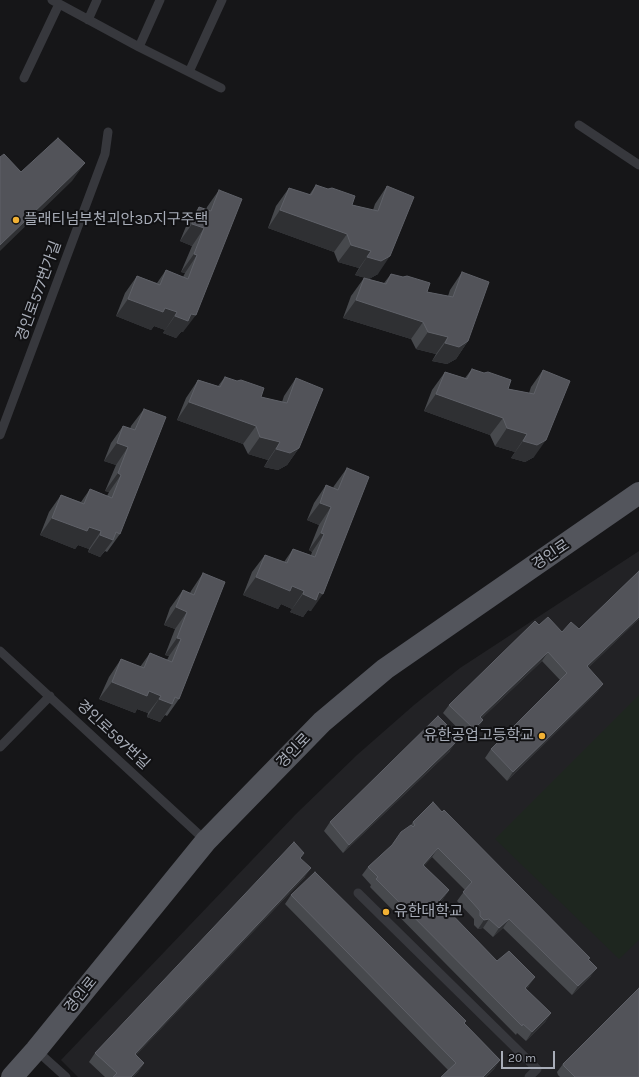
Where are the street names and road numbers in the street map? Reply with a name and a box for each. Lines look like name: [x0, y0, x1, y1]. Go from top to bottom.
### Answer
street label: 경인로577번가길: [13, 238, 65, 344]
street label: 경인로: [529, 536, 573, 574]
street label: 경인로597번길: [73, 697, 153, 773]
street label: 경인로: [273, 730, 315, 772]
street label: 경인로: [61, 973, 101, 1017]

